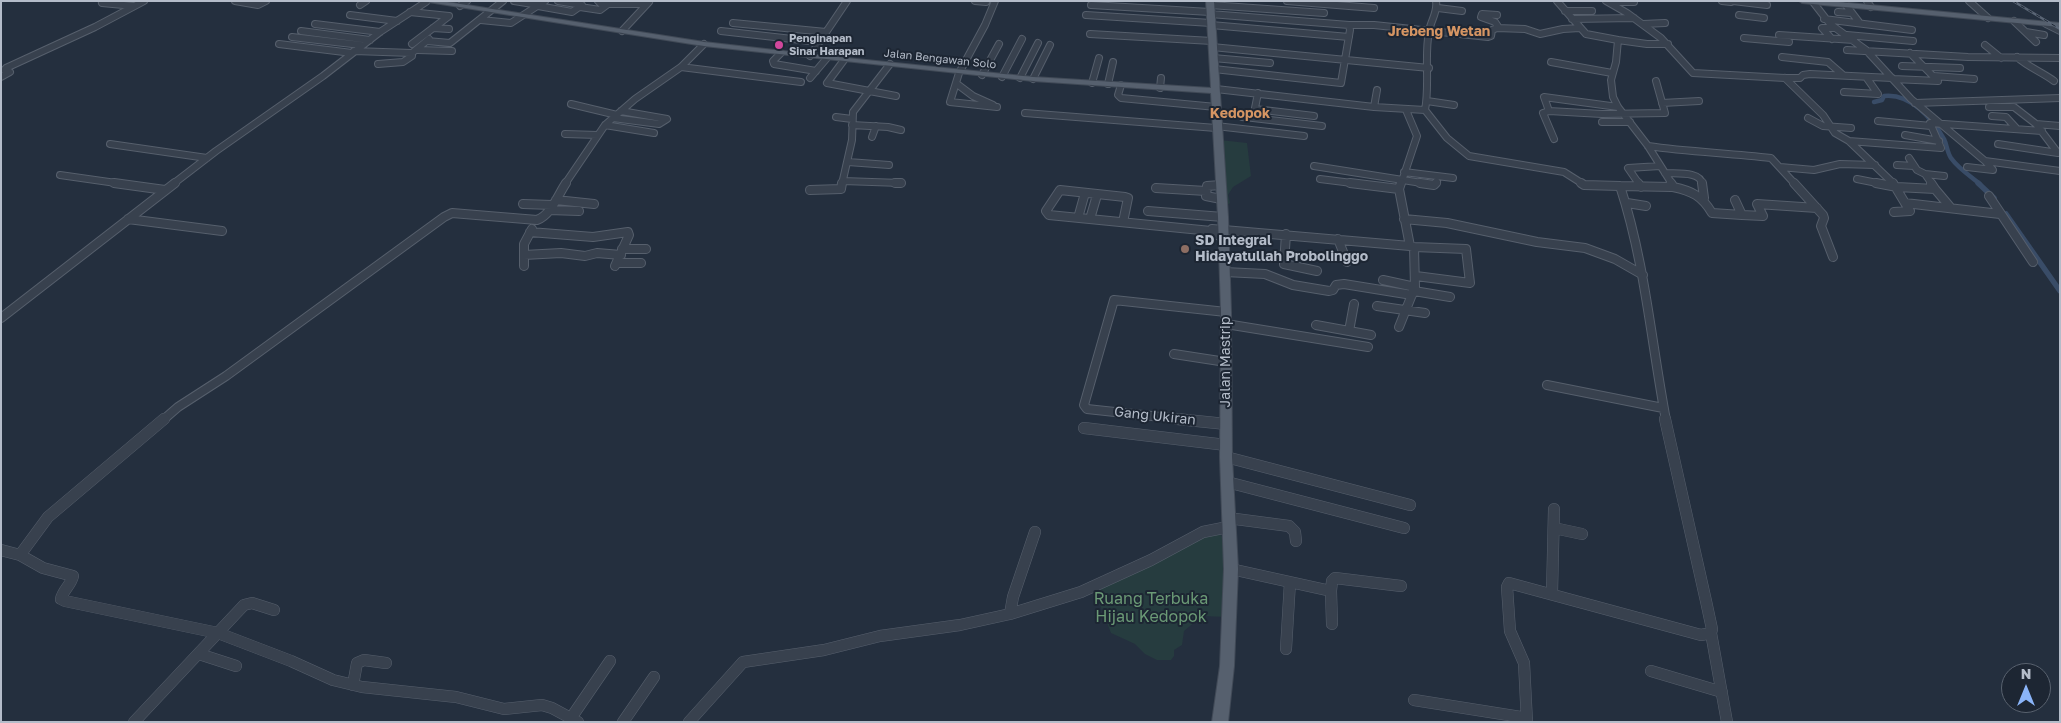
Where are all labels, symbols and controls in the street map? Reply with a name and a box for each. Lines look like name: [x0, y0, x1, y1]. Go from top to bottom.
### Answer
district label: Jrebeng Wetan: [1388, 24, 1490, 40]
place label: Penginapan Sinar Harapan: [789, 32, 865, 58]
marker: Penginapan Sinar Harapan: [773, 39, 785, 51]
street label: Jalan Bengawan Solo: [883, 47, 997, 71]
district label: Kedopok: [1210, 106, 1270, 122]
place label: SD Integral Hidayatullah Probolinggo: [1195, 233, 1368, 266]
marker: SD Integral Hidayatullah Probolinggo: [1179, 243, 1191, 255]
street label: Jalan Mastrip: [1218, 317, 1234, 407]
street label: Gang Ukiran: [1113, 403, 1197, 429]
park label: Ruang Terbuka Hijau Kedopok: [1094, 589, 1208, 627]
north arrow: [2001, 663, 2051, 713]
text: N: [2021, 665, 2031, 682]

